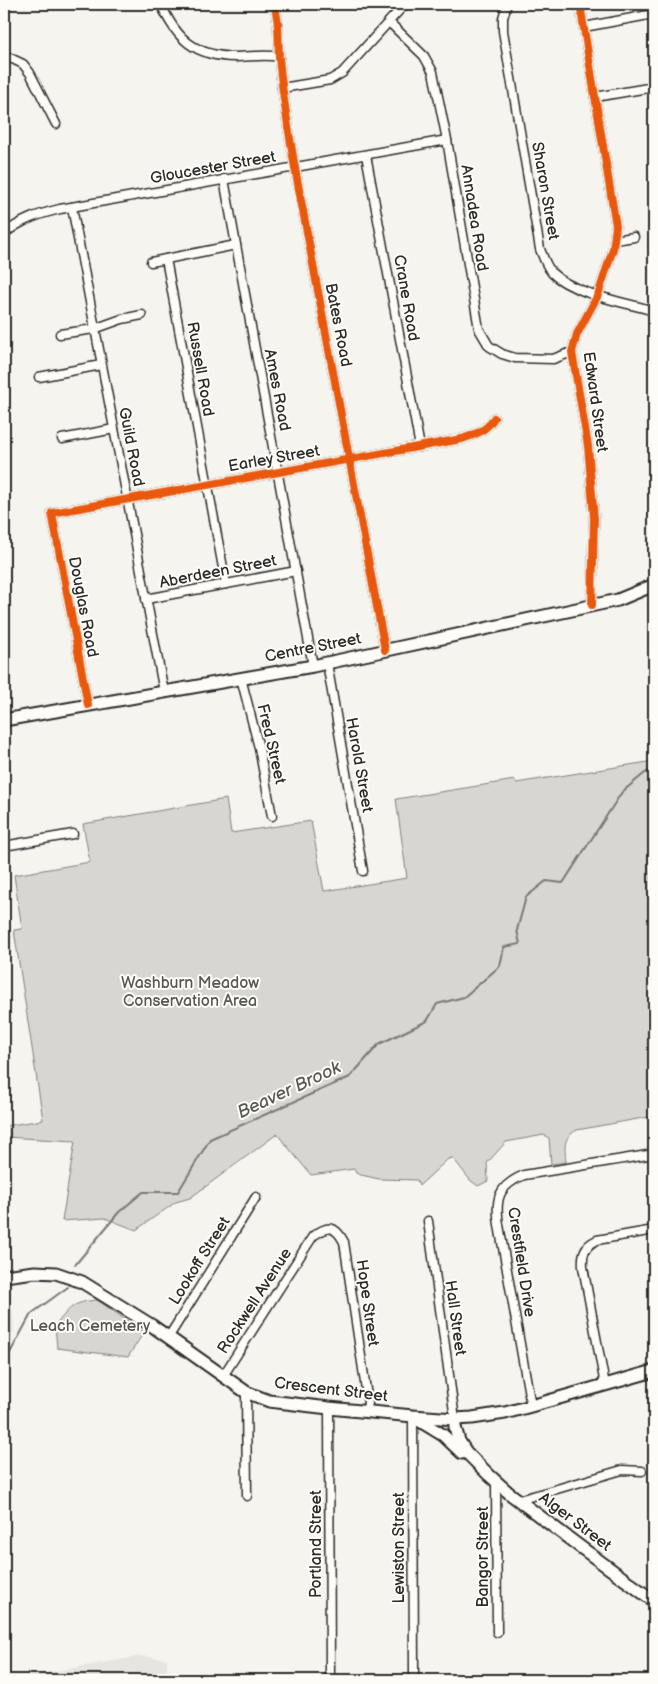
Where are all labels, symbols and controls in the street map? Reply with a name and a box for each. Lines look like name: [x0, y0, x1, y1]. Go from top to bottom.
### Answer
street label: Sharon Street: [527, 141, 563, 242]
street label: Gloucester Street: [149, 148, 277, 188]
street label: Annadea Road: [456, 163, 492, 273]
street label: Crane Road: [389, 253, 423, 343]
street label: Bates Road: [321, 282, 355, 368]
street label: Russell Road: [182, 320, 218, 418]
street label: Ames Road: [260, 347, 294, 433]
street label: Edward Street: [579, 350, 611, 454]
street label: Guild Road: [114, 406, 148, 488]
street label: Earley Street: [227, 442, 321, 476]
street label: Aberdeen Street: [158, 551, 278, 593]
street label: Douglas Road: [64, 555, 102, 659]
street label: Centre Street: [263, 629, 363, 667]
street label: Fred Street: [253, 702, 289, 786]
street label: Harold Street: [341, 716, 377, 814]
park label: Washburn Meadow Conservation Area: [121, 974, 259, 1011]
water label: Beaver Brook: [234, 1056, 345, 1123]
street label: Crestfield Drive: [503, 1206, 539, 1319]
street label: Lookoff Street: [165, 1213, 235, 1308]
street label: Rockwell Avenue: [214, 1244, 296, 1357]
street label: Hope Street: [352, 1258, 383, 1348]
street label: Hall Street: [440, 1279, 470, 1357]
park label: Leach Cemetery: [30, 1317, 151, 1336]
street label: Crescent Street: [273, 1374, 389, 1406]
street label: Alger Street: [535, 1489, 615, 1555]
street label: Portland Street: [307, 1490, 326, 1598]
street label: Lewiston Street: [390, 1492, 409, 1604]
street label: Bangor Street: [474, 1506, 493, 1608]

